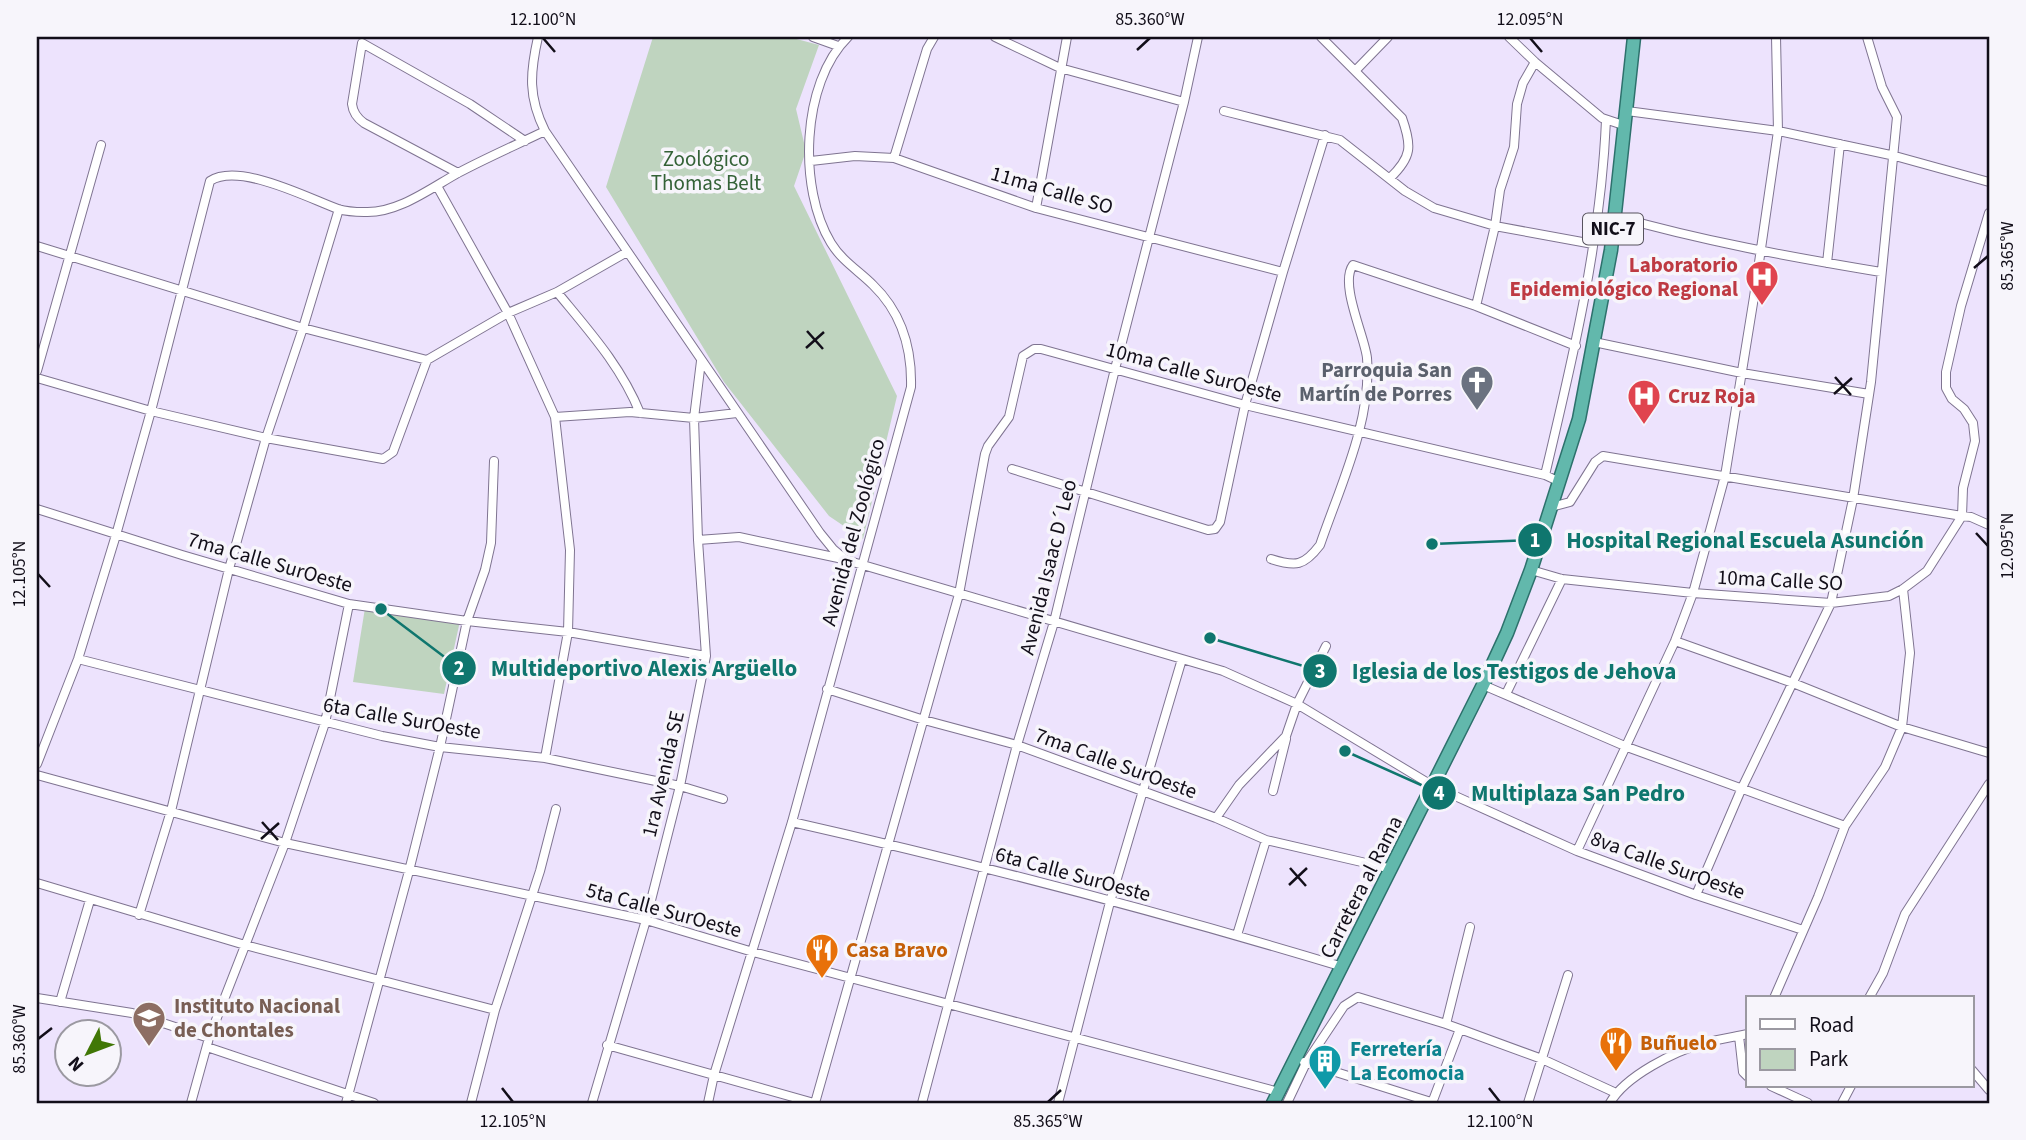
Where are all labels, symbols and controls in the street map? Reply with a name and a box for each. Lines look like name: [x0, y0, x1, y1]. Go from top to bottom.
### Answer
text: 12.100°N: [510, 7, 576, 32]
text: 85.360°W: [1115, 7, 1185, 32]
text: 12.095°N: [1497, 7, 1563, 32]
park label: Zoológico Thomas Belt: [651, 144, 761, 198]
street label: 11ma Calle SO: [987, 158, 1117, 222]
road number: NIC-7: [1583, 214, 1643, 244]
text: 85.365°W: [1995, 221, 2020, 291]
place label: Laboratorio Epidemiológico Regional: [1509, 250, 1738, 304]
hospital icon: Laboratorio Epidemiológico Regional: [1743, 258, 1781, 307]
street label: 10ma Calle SurOeste: [1103, 334, 1285, 410]
place label: Parroquia San Martín de Porres: [1299, 355, 1452, 409]
church icon: Parroquia San Martín de Porres: [1458, 363, 1496, 412]
hospital icon: Cruz Roja: [1625, 377, 1663, 426]
place label: Cruz Roja: [1668, 381, 1756, 411]
street label: Avenida del Zoológico: [814, 435, 892, 629]
street label: Avenida Isaac D´Leo: [1012, 476, 1084, 658]
text: 12.095°N: [1995, 513, 2020, 579]
callout: Hospital Regional Escuela Asunción: [1517, 518, 1938, 562]
street label: 7ma Calle SurOeste: [184, 524, 356, 600]
text: Hospital Regional Escuela Asunción: [1566, 524, 1924, 557]
text: 1: [1529, 525, 1541, 555]
text: 12.105°N: [7, 541, 32, 607]
street label: 10ma Calle SO: [1716, 562, 1844, 598]
callout: Multideportivo Alexis Argüello: [442, 646, 811, 690]
callout: Iglesia de los Testigos de Jehova: [1303, 649, 1690, 693]
text: Multideportivo Alexis Argüello: [491, 652, 797, 685]
text: 2: [453, 653, 465, 683]
text: Iglesia de los Testigos de Jehova: [1352, 655, 1676, 688]
text: 3: [1314, 656, 1326, 686]
street label: 6ta Calle SurOeste: [321, 689, 483, 747]
street label: 1ra Avenida SE: [634, 708, 692, 840]
street label: 7ma Calle SurOeste: [1031, 720, 1201, 806]
callout: Multiplaza San Pedro: [1422, 771, 1699, 815]
text: Multiplaza San Pedro: [1471, 777, 1685, 810]
text: 4: [1433, 778, 1445, 808]
street label: Carretera al Rama: [1312, 810, 1410, 964]
street label: 8va Calle SurOeste: [1587, 823, 1749, 907]
street label: 6ta Calle SurOeste: [992, 839, 1154, 909]
street label: 5ta Calle SurOeste: [583, 875, 745, 945]
restaurant icon: Casa Bravo: [803, 931, 841, 980]
place label: Casa Bravo: [846, 935, 948, 965]
place label: Instituto Nacional de Chontales: [174, 991, 340, 1045]
legend: [1746, 996, 1974, 1088]
school or university icon: Instituto Nacional de Chontales: [130, 999, 168, 1048]
text: 85.360°W: [7, 1004, 32, 1074]
text: Road: [1809, 1010, 1854, 1040]
north arrow: [52, 1018, 122, 1088]
restaurant icon: Buñuelo: [1597, 1024, 1635, 1073]
place label: Buñuelo: [1640, 1028, 1717, 1058]
place label: Ferretería La Ecomocia: [1350, 1034, 1465, 1088]
building icon: Ferretería La Ecomocia: [1306, 1042, 1344, 1091]
text: Park: [1809, 1044, 1849, 1074]
text: N: [62, 1050, 91, 1077]
text: 12.105°N: [480, 1109, 546, 1134]
text: 85.365°W: [1013, 1109, 1083, 1134]
text: 12.100°N: [1467, 1109, 1533, 1134]

